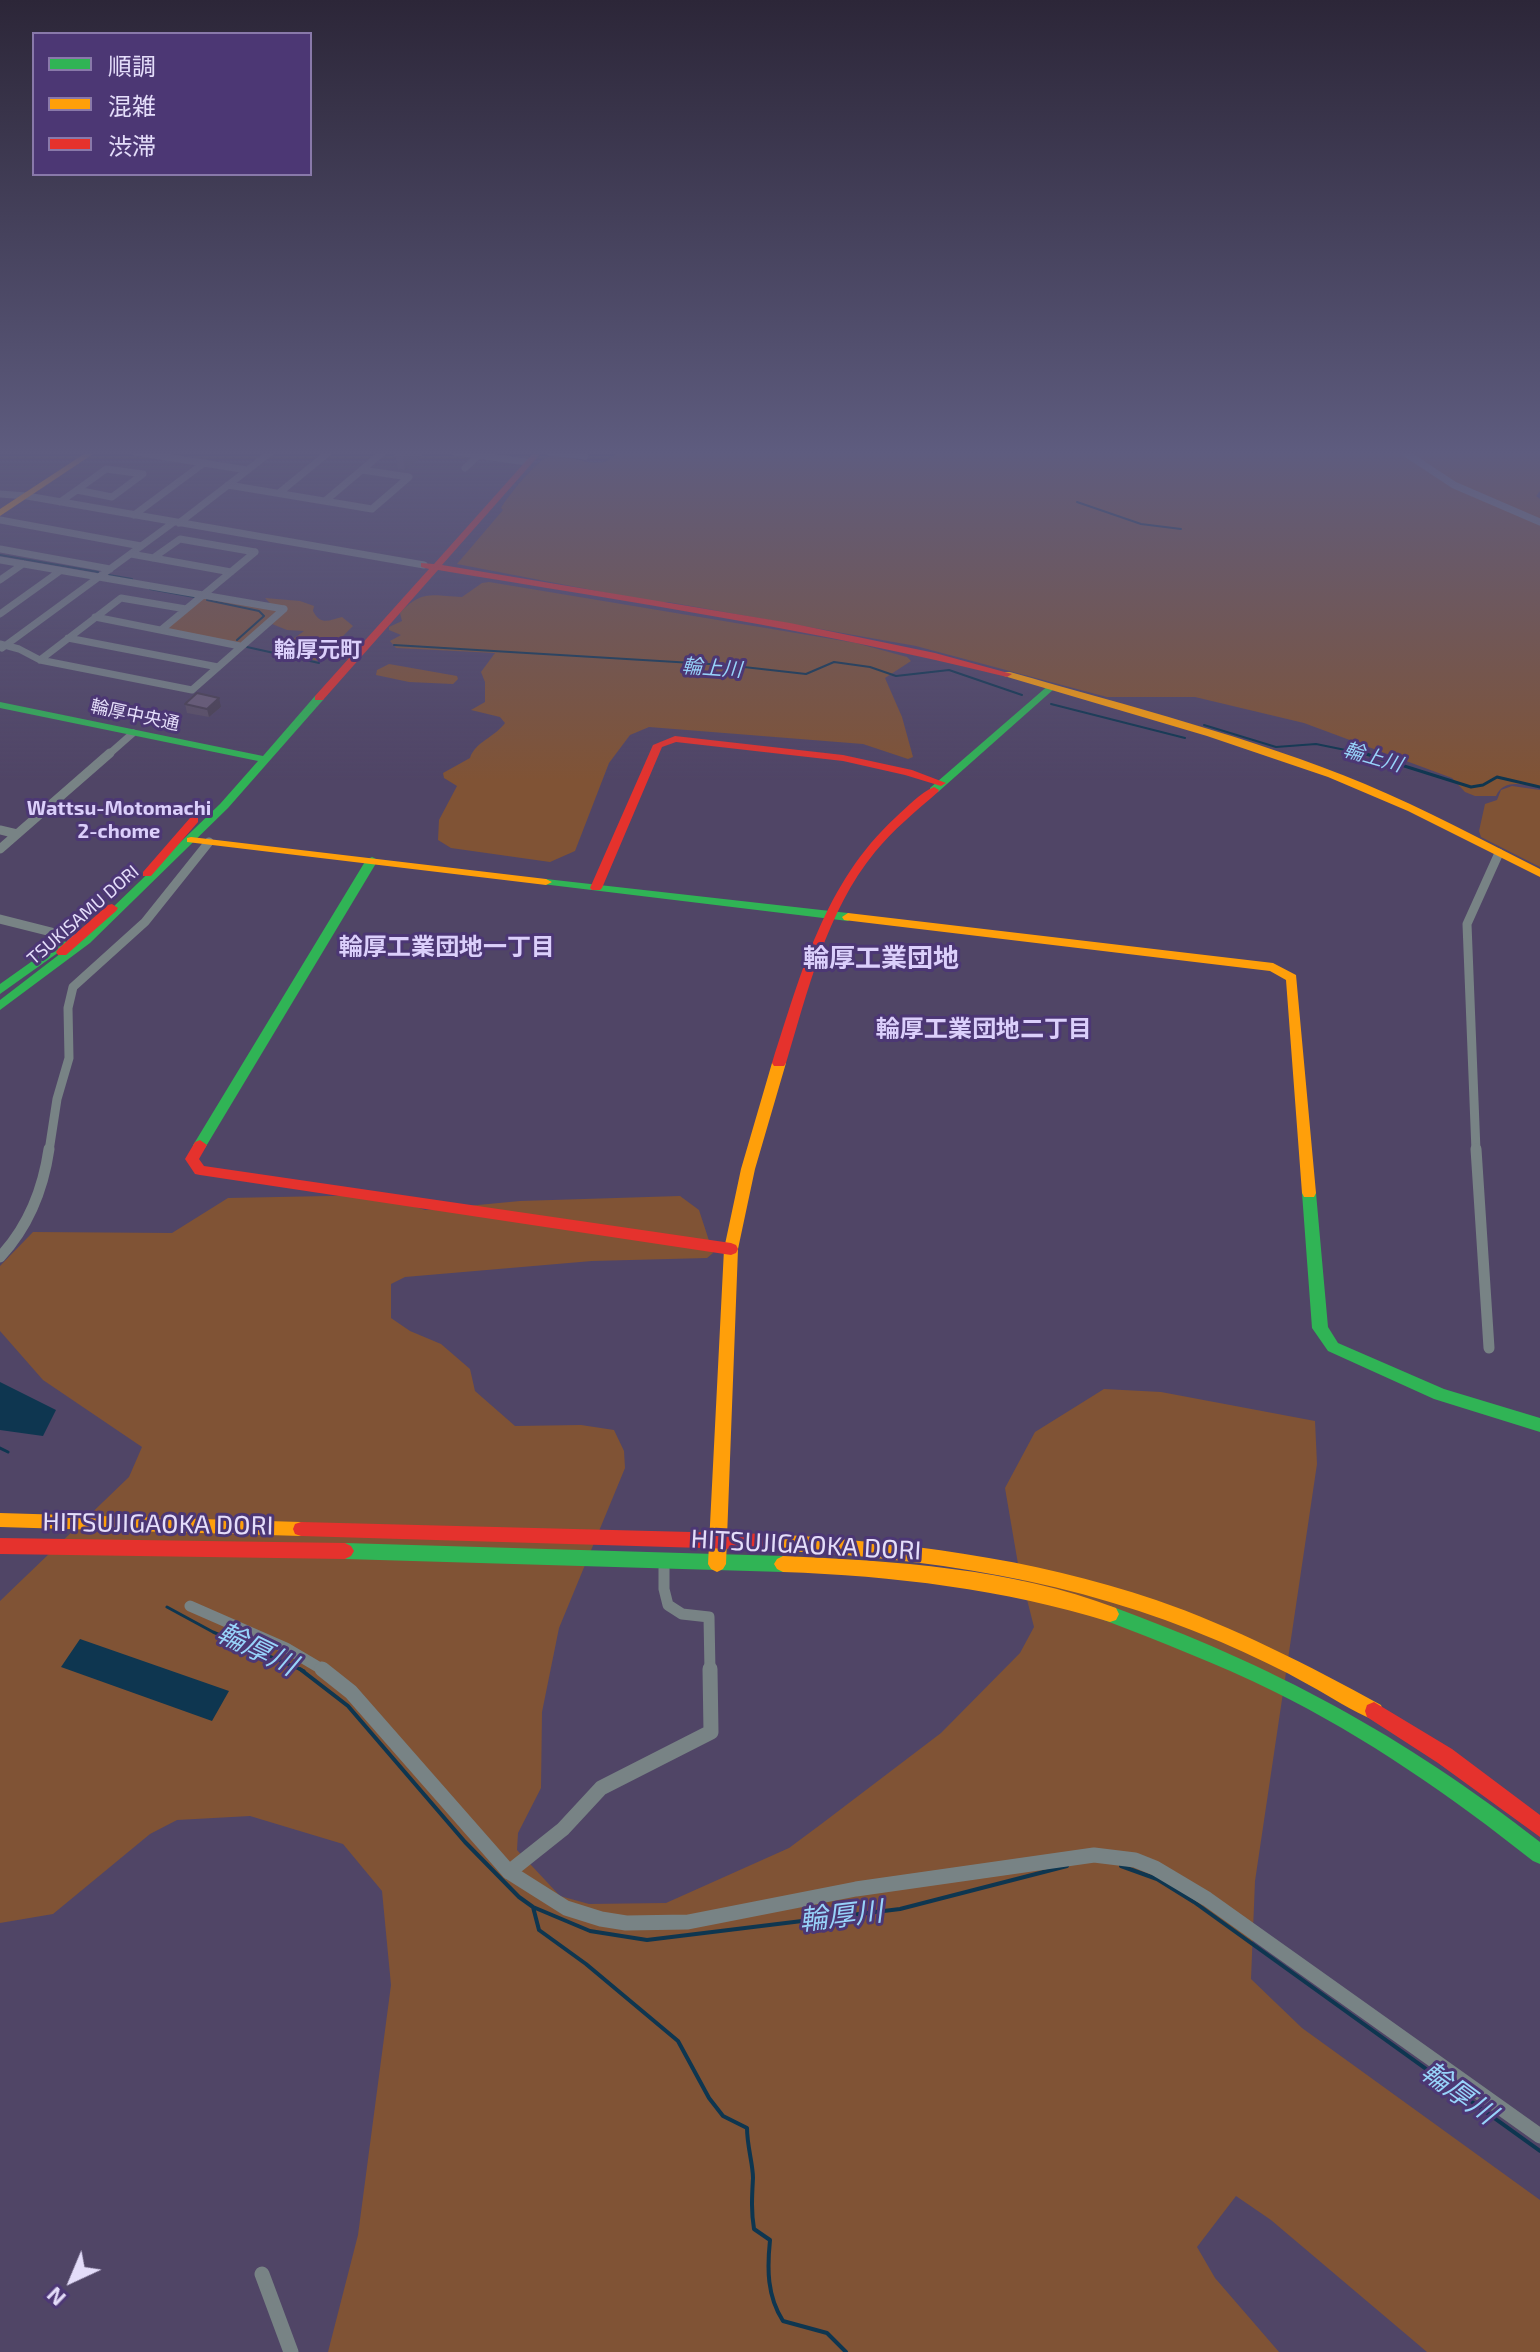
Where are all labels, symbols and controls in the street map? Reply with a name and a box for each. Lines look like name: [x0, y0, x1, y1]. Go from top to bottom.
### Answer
legend: [32, 32, 312, 176]
text: 順調: [108, 51, 156, 80]
text: 混雑: [108, 91, 156, 120]
text: 渋滞: [108, 131, 156, 160]
district label: 輪厚元町: [274, 637, 362, 663]
water label: 輪上川: [681, 654, 743, 682]
street label: 輪厚中央通: [89, 695, 181, 735]
water label: 輪上川: [1341, 737, 1405, 777]
district label: Wattsu-Motomachi 2-chome: [27, 796, 211, 843]
street label: TSUKISAMU DORI: [23, 861, 143, 969]
district label: 輪厚工業団地一丁目: [339, 933, 555, 961]
district label: 輪厚工業団地: [803, 942, 959, 974]
district label: 輪厚工業団地二丁目: [876, 1015, 1092, 1043]
street label: HITSUJIGAOKA DORI: [42, 1506, 274, 1542]
street label: HITSUJIGAOKA DORI: [690, 1523, 922, 1567]
water label: 輪厚川: [212, 1615, 302, 1683]
water label: 輪厚川: [797, 1894, 885, 1938]
water label: 輪厚川: [1415, 2055, 1503, 2131]
north arrow: [32, 2240, 112, 2320]
text: N: [41, 2282, 70, 2312]

